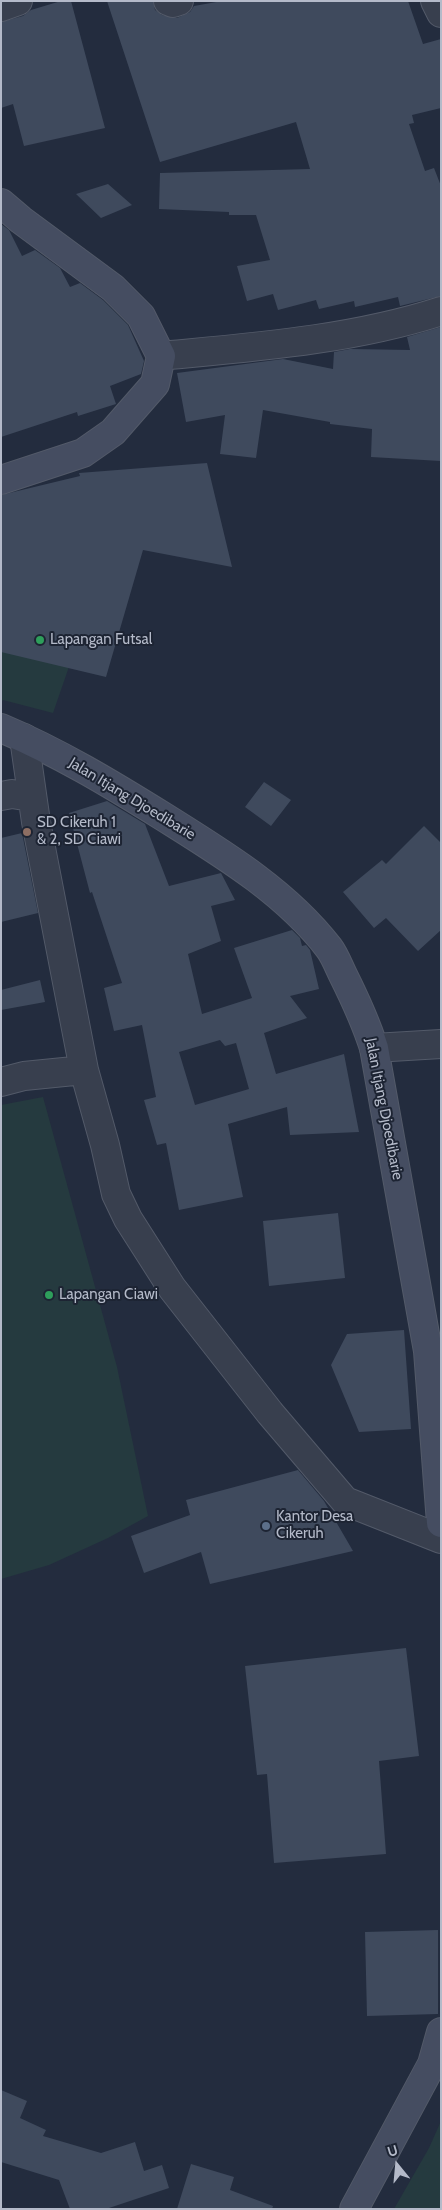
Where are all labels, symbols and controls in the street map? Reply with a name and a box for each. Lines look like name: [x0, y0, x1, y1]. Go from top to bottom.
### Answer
place label: Lapangan Futsal: [50, 631, 152, 649]
marker: Lapangan Futsal: [34, 634, 46, 646]
street label: Jalan Itjang Djoedibarie: [66, 754, 198, 844]
place label: SD Cikeruh 1 & 2, SD Ciawi: [37, 814, 121, 849]
marker: SD Cikeruh 1 & 2, SD Ciawi: [21, 826, 33, 838]
street label: Jalan Itjang Djoedibarie: [361, 1036, 407, 1182]
place label: Lapangan Ciawi: [59, 1286, 158, 1304]
marker: Lapangan Ciawi: [43, 1289, 55, 1301]
place label: Kantor Desa Cikeruh: [276, 1508, 353, 1543]
marker: Kantor Desa Cikeruh: [260, 1520, 272, 1532]
north arrow: [372, 2140, 422, 2190]
text: U: [385, 2141, 400, 2161]

